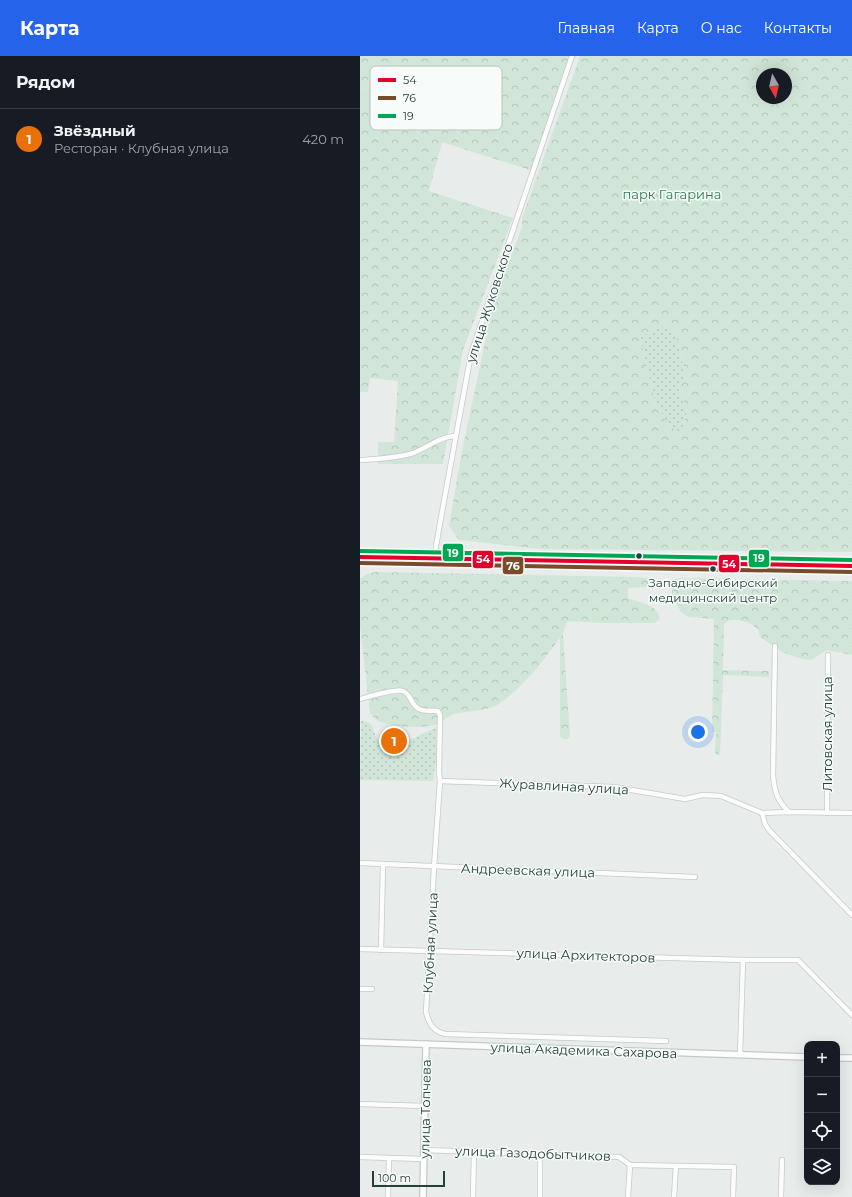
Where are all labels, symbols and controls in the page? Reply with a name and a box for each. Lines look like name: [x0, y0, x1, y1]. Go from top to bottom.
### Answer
text: Карта: [20, 17, 80, 40]
text: Главная: [557, 19, 615, 37]
text: Карта: [637, 19, 679, 37]
text: О нас: [701, 19, 742, 37]
text: Контакты: [764, 19, 832, 37]
legend: [370, 66, 502, 130]
north arrow: [756, 68, 792, 104]
text: Рядом: [16, 72, 75, 92]
text: 54: [403, 73, 417, 87]
text: 76: [403, 91, 416, 105]
text: 19: [403, 109, 414, 123]
text: Звёздный: [54, 121, 136, 140]
text: 1: [26, 131, 32, 147]
text: 420 m: [302, 131, 344, 147]
text: Ресторан · Клубная улица: [54, 140, 229, 156]
park label: парк Гагарина: [623, 186, 721, 202]
street label: улица Жуковского: [462, 241, 516, 366]
line badge: 19: [442, 543, 464, 562]
text: 19: [447, 546, 459, 560]
line badge: 19: [748, 549, 770, 568]
line badge: 54: [472, 550, 494, 569]
unlabelled marker: [634, 551, 644, 561]
text: 19: [753, 551, 765, 565]
text: 54: [476, 552, 490, 566]
line badge: 54: [718, 554, 740, 573]
line badge: 76: [502, 556, 524, 575]
text: 54: [722, 557, 736, 571]
text: 76: [506, 559, 520, 573]
marker: Западно-Сибирский медицинский центр: [708, 564, 718, 574]
place label: Западно-Сибирский медицинский центр: [648, 575, 778, 605]
street label: Литовская улица: [819, 676, 835, 792]
your location: [688, 722, 708, 742]
pin: 1: [381, 726, 407, 756]
street label: Журавлиная улица: [499, 775, 629, 797]
street label: Андреевская улица: [461, 860, 595, 880]
street label: Клубная улица: [419, 892, 441, 994]
street label: улица Архитекторов: [515, 945, 656, 965]
street label: улица Академика Сахарова: [490, 1039, 677, 1061]
map controls: [804, 1041, 840, 1185]
button: +: [804, 1041, 840, 1077]
street label: улица Топчева: [416, 1059, 434, 1160]
button: −: [804, 1077, 840, 1113]
button: locate: [804, 1113, 840, 1149]
street label: улица Газодобытчиков: [454, 1142, 611, 1164]
button: layers: [804, 1149, 840, 1185]
scale bar: [372, 1169, 445, 1188]
text: 100 m: [378, 1171, 411, 1185]

